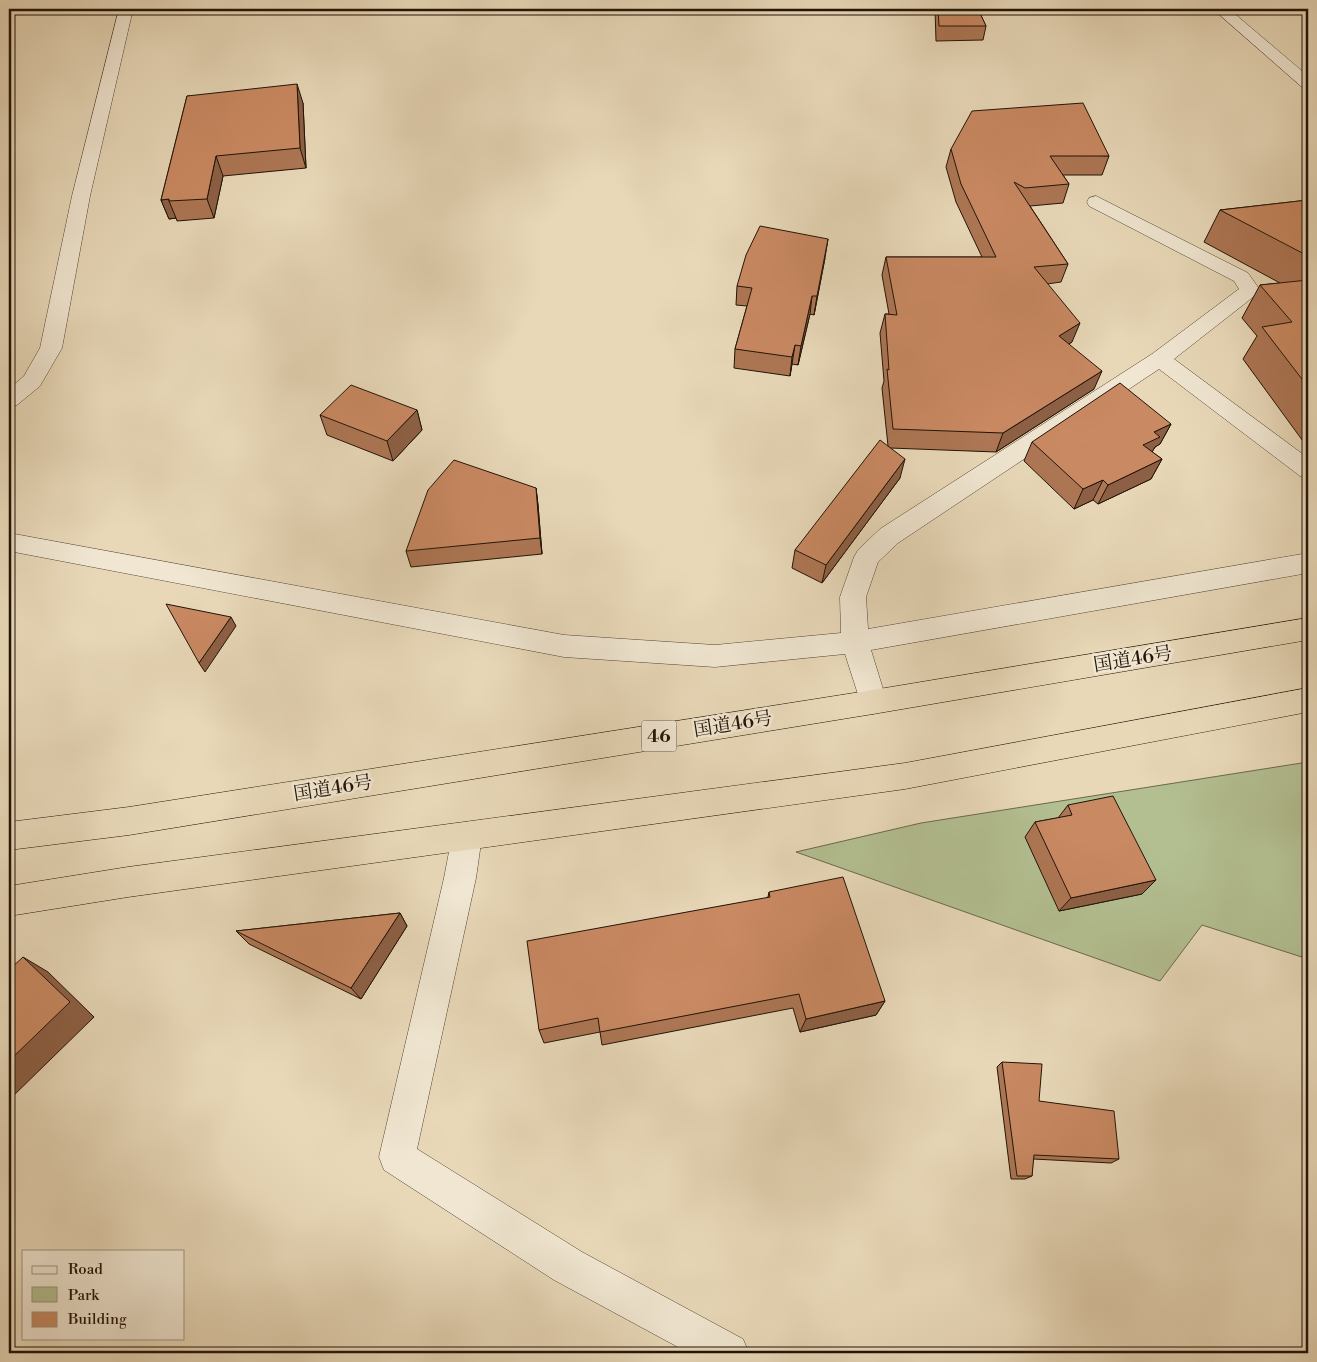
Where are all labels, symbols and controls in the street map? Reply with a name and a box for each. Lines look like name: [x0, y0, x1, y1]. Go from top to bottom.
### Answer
street label: 国道46号: [1092, 641, 1174, 677]
street label: 国道46号: [692, 706, 774, 742]
road number: 46: [642, 720, 676, 751]
street label: 国道46号: [292, 770, 374, 806]
legend: [22, 1250, 185, 1340]
text: Road: [68, 1260, 103, 1279]
text: Park: [68, 1286, 100, 1305]
text: Building: [67, 1310, 127, 1329]

